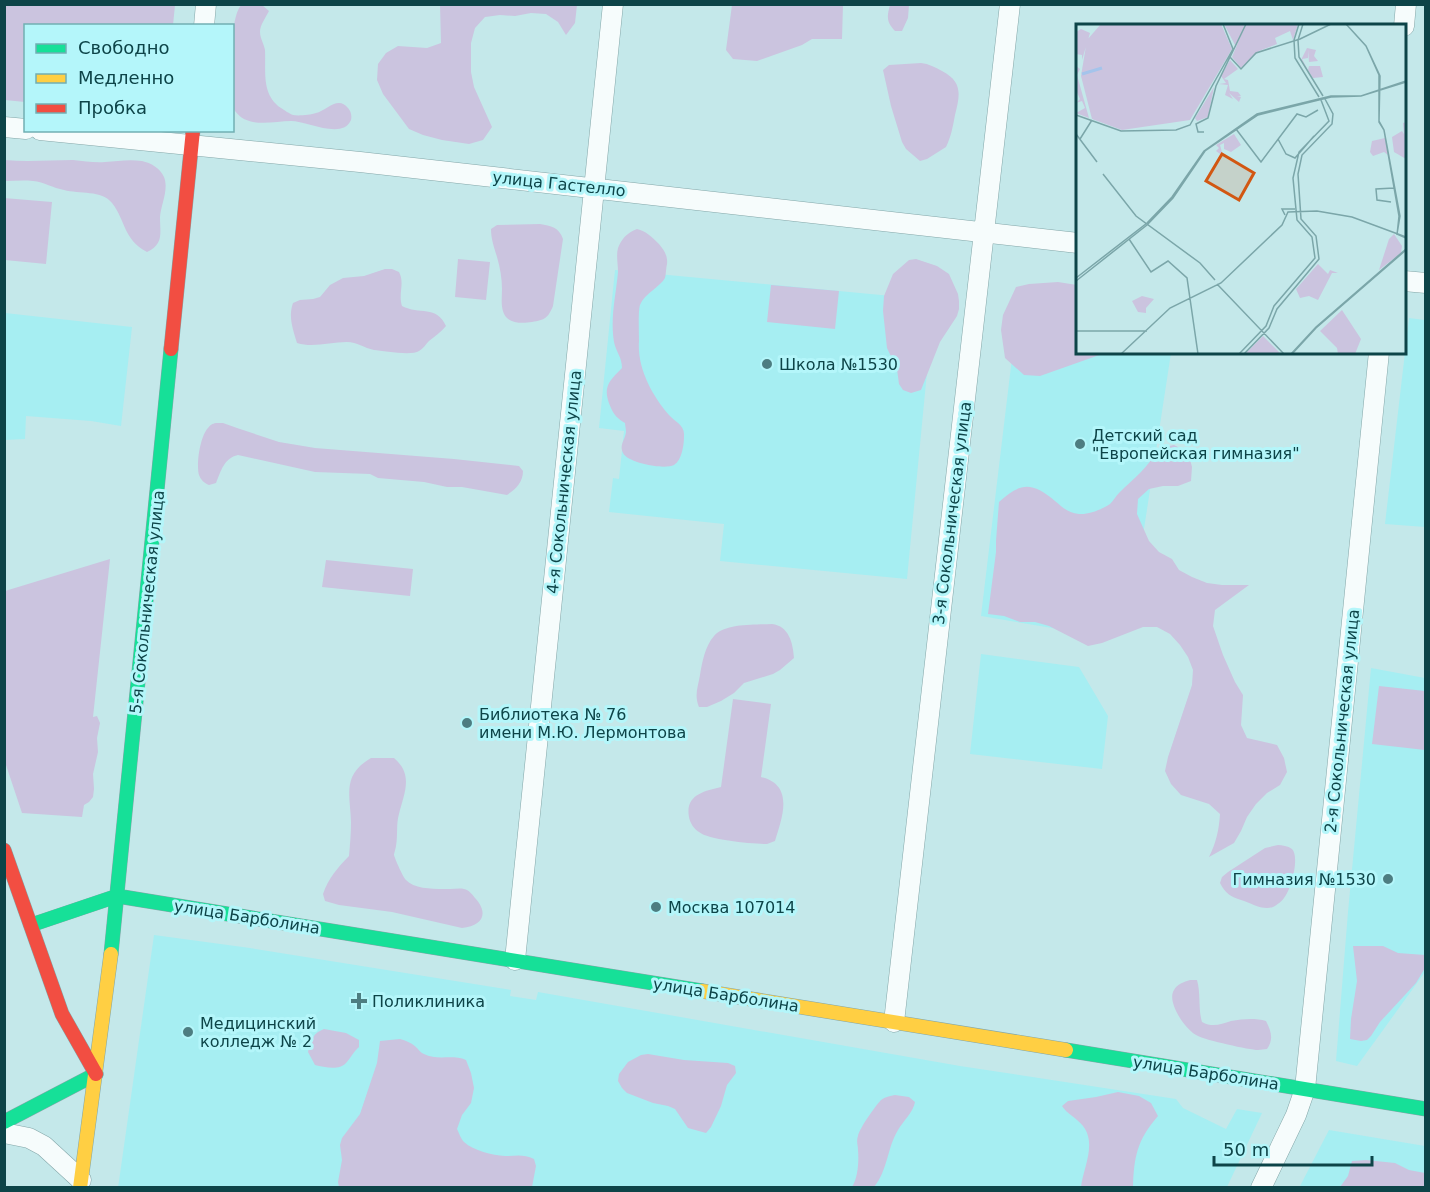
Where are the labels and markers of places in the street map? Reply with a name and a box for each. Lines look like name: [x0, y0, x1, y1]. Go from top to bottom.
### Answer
place label: Школа №1530: [779, 355, 898, 374]
marker: Школа №1530: [760, 357, 774, 371]
place label: Детский сад "Европейская гимназия": [1092, 426, 1300, 463]
marker: Детский сад "Европейская гимназия": [1073, 437, 1087, 451]
place label: Библиотека № 76 имени М.Ю. Лермонтова: [479, 705, 686, 742]
marker: Библиотека № 76 имени М.Ю. Лермонтова: [460, 716, 474, 730]
place label: Гимназия №1530: [1233, 870, 1376, 889]
marker: Гимназия №1530: [1381, 872, 1395, 886]
place label: Москва 107014: [668, 898, 795, 917]
marker: Москва 107014: [649, 900, 663, 914]
marker: Поликлиника: [350, 992, 368, 1010]
place label: Поликлиника: [372, 992, 485, 1011]
place label: Медицинский колледж № 2: [200, 1014, 316, 1051]
marker: Медицинский колледж № 2: [181, 1025, 195, 1039]

